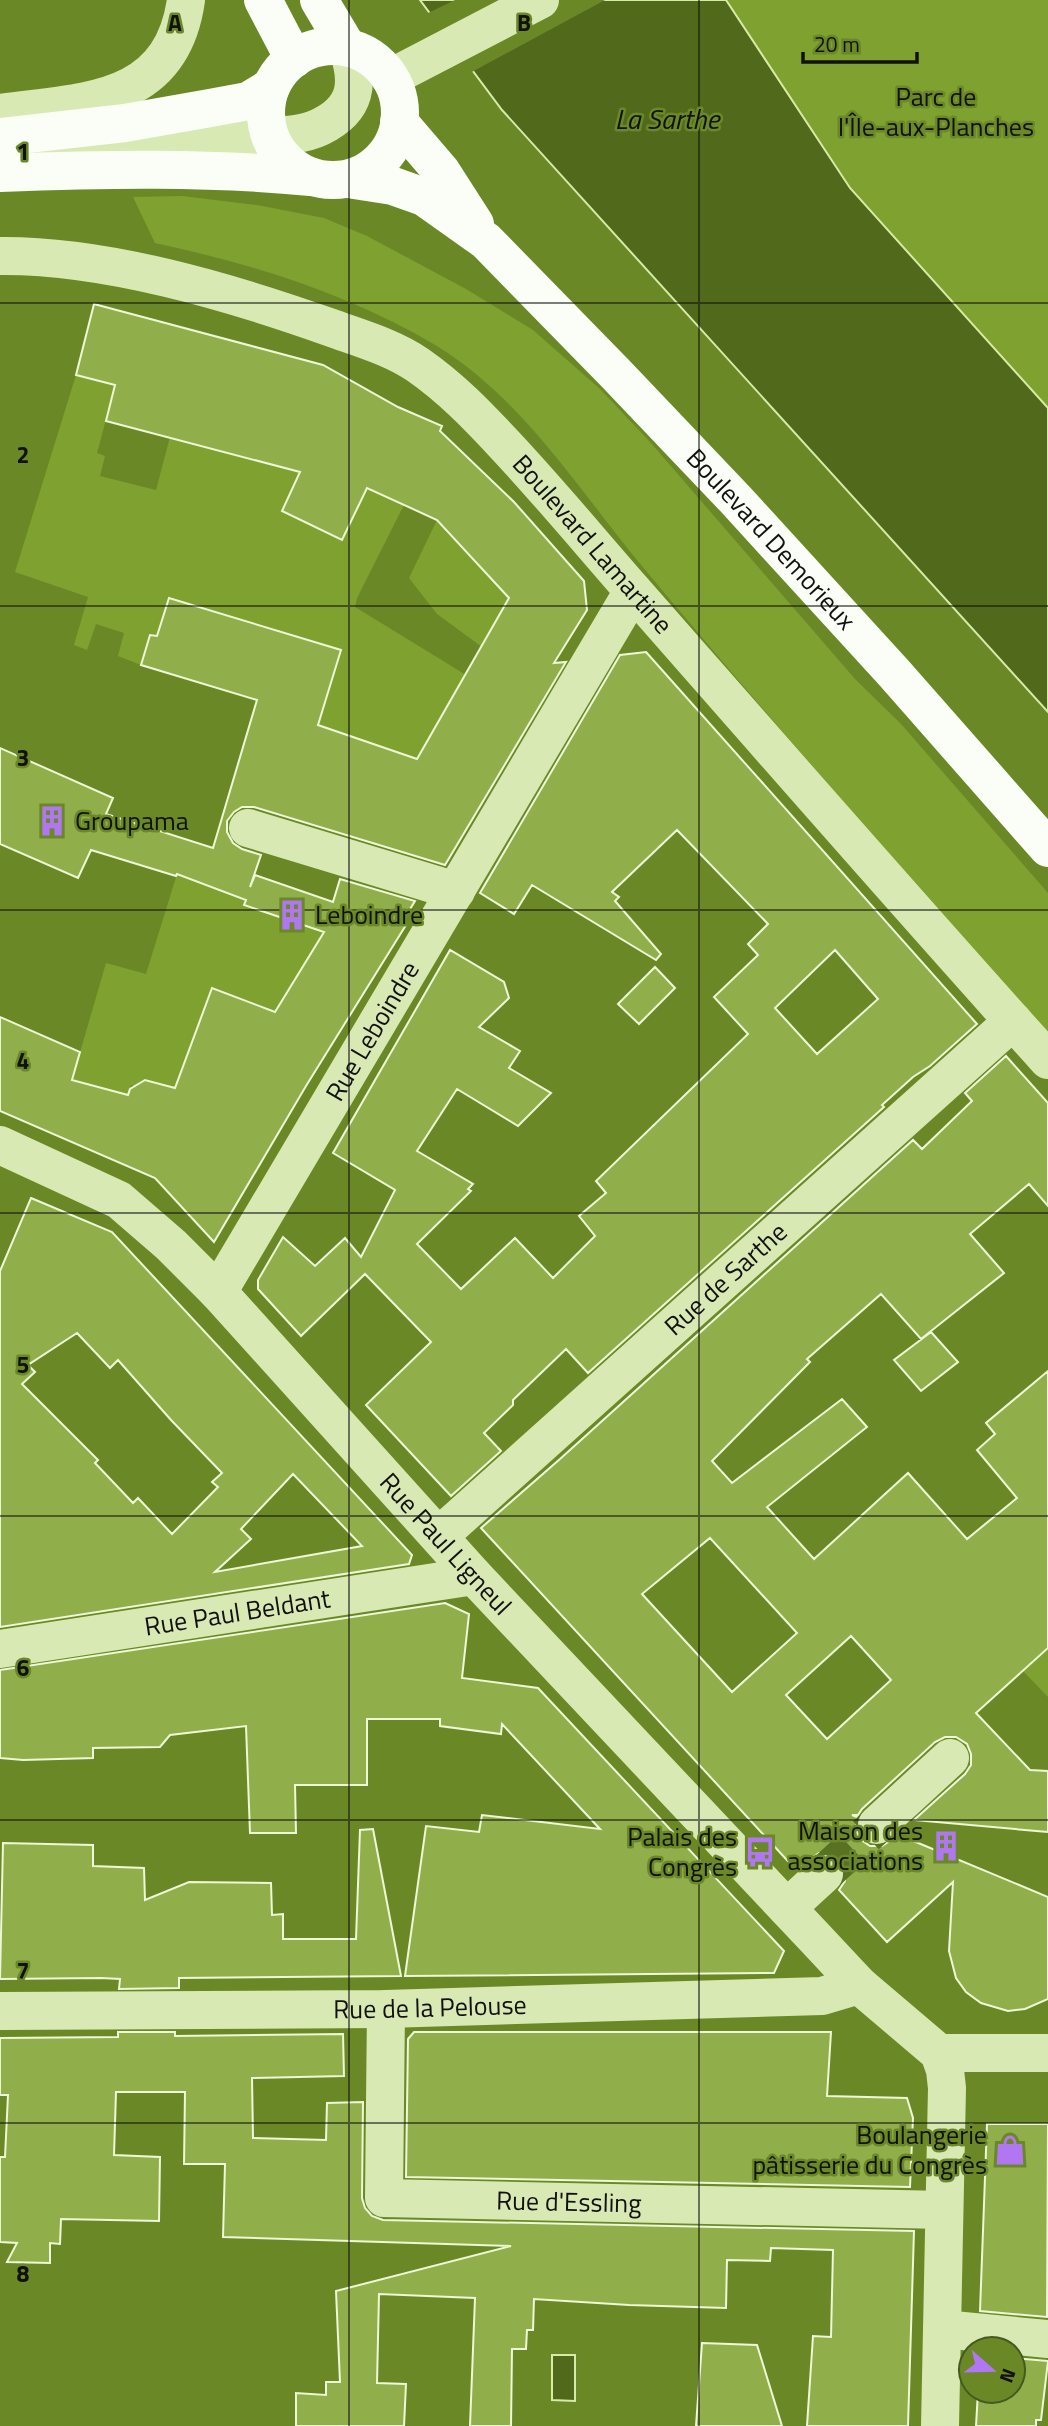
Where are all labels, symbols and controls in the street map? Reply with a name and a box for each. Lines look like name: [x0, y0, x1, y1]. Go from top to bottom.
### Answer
text: A: [168, 5, 182, 40]
text: B: [517, 5, 531, 40]
scale bar: [803, 21, 917, 65]
text: 20 m: [814, 28, 860, 60]
park label: Parc de l'Île-aux-Planches: [838, 77, 1034, 146]
water label: La Sarthe: [615, 97, 721, 140]
text: 1: [17, 134, 29, 169]
text: 2: [17, 437, 29, 472]
street label: Boulevard Demorieux: [677, 439, 866, 639]
street label: Boulevard Lamartine: [504, 445, 682, 642]
text: 3: [17, 740, 29, 775]
place label: Groupama: [75, 801, 189, 840]
building icon: Groupama: [35, 804, 69, 838]
place label: Leboindre: [315, 895, 423, 934]
building icon: Leboindre: [275, 898, 309, 932]
street label: Rue Leboindre: [315, 954, 429, 1108]
text: 4: [17, 1043, 29, 1078]
street label: Rue de Sarthe: [655, 1213, 795, 1344]
text: 5: [17, 1347, 29, 1382]
street label: Rue Paul Ligneul: [371, 1464, 521, 1624]
street label: Rue Paul Beldant: [141, 1578, 333, 1646]
text: 6: [17, 1650, 30, 1685]
place label: Maison des associations: [787, 1811, 923, 1880]
place label: Palais des Congrès: [627, 1817, 737, 1886]
building icon: Maison des associations: [929, 1829, 963, 1863]
bus stop icon: Palais des Congrès: [743, 1835, 777, 1869]
text: 7: [17, 1953, 29, 1988]
street label: Rue de la Pelouse: [333, 1985, 527, 2028]
place label: Boulangerie pâtisserie du Congrès: [752, 2115, 987, 2184]
shop icon: Boulangerie pâtisserie du Congrès: [993, 2133, 1027, 2167]
street label: Rue d'Essling: [496, 2180, 642, 2223]
text: 8: [17, 2256, 30, 2291]
north arrow: [957, 2335, 1027, 2405]
text: N: [993, 2365, 1024, 2387]

